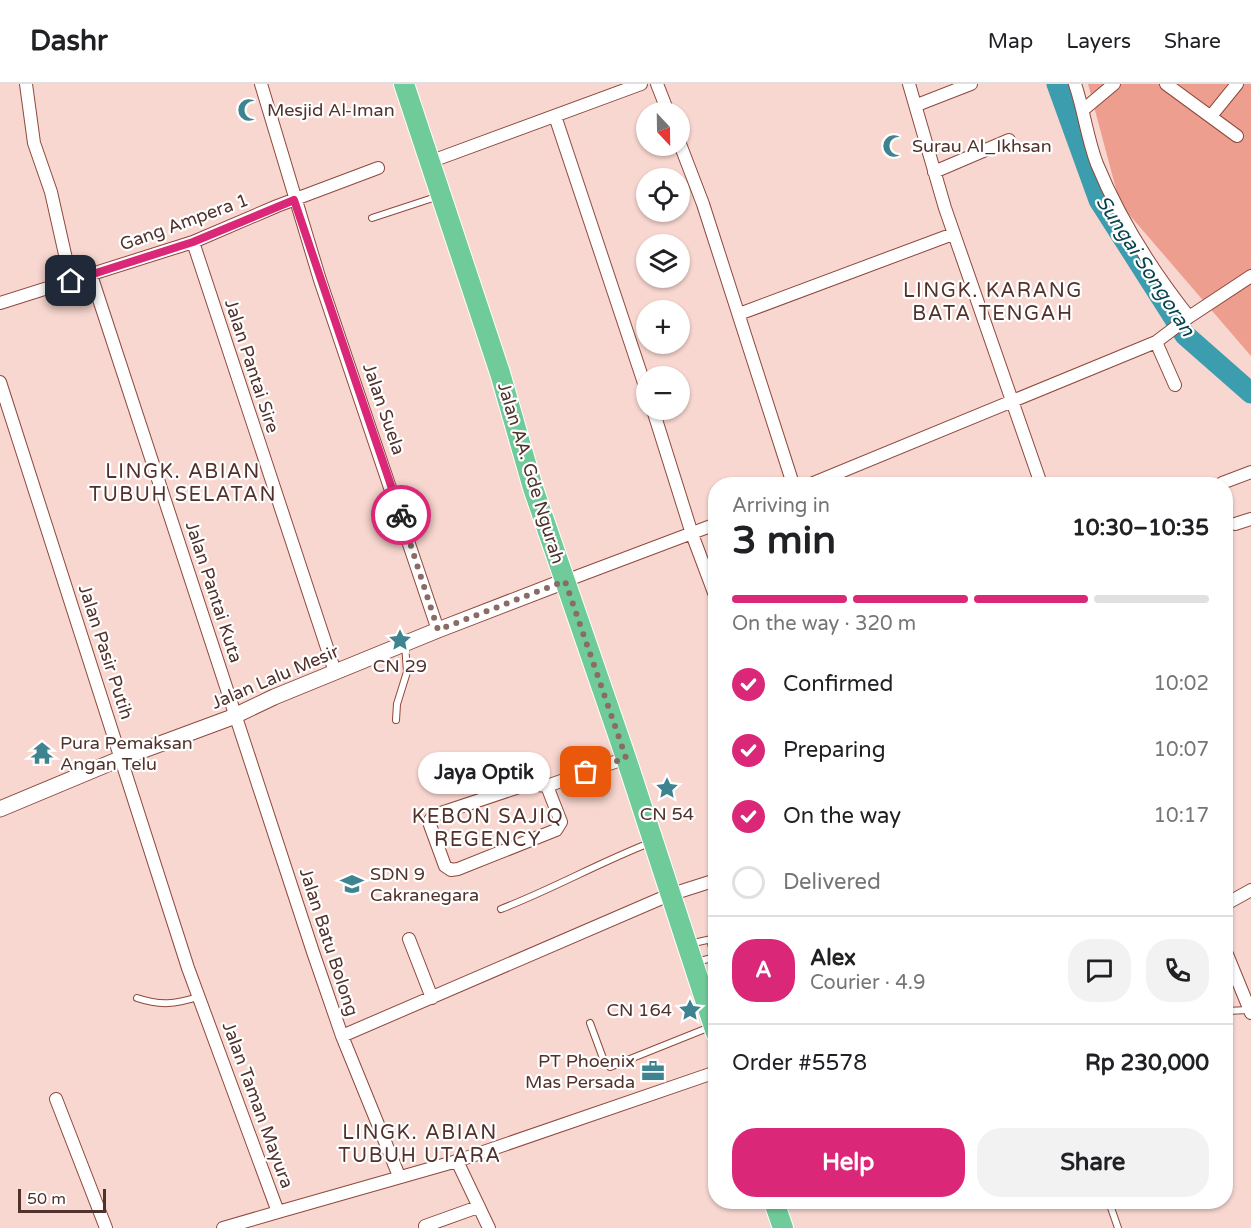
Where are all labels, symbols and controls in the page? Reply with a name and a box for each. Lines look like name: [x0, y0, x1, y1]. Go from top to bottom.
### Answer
text: Dashr: [30, 24, 108, 58]
text: Map: [988, 29, 1033, 54]
text: Layers: [1066, 29, 1131, 54]
text: Share: [1164, 29, 1221, 54]
mosque icon: Mesjid Al-Iman: [236, 97, 262, 123]
place label: Mesjid Al-Iman: [267, 99, 395, 121]
north arrow: [636, 102, 690, 156]
map controls: [636, 102, 690, 420]
mosque icon: Surau Al_Ikhsan: [881, 133, 907, 159]
place label: Surau Al_Ikhsan: [912, 135, 1052, 157]
button: locate: [636, 168, 690, 222]
street label: Gang Ampera 1: [117, 189, 251, 255]
water label: Sungai Songoran: [1091, 191, 1200, 342]
button: layers: [636, 234, 690, 288]
pin: [45, 255, 96, 306]
icon: home: [54, 264, 87, 297]
district label: LINGK. KARANG BATA TENGAH: [903, 279, 1083, 326]
street label: Jalan Pantai Sire: [220, 296, 284, 436]
button: +: [636, 300, 690, 354]
street label: Jalan Suela: [358, 360, 410, 458]
button: −: [636, 366, 690, 420]
street label: Jalan AA. Gde Ngurah: [493, 379, 569, 567]
district label: LINGK. ABIAN TUBUH SELATAN: [89, 460, 277, 507]
courier: [371, 485, 431, 545]
text: Arriving in: [732, 494, 830, 518]
icon: bike: [385, 499, 418, 532]
text: 10:30–10:35: [1072, 515, 1209, 541]
text: 3 min: [732, 517, 836, 564]
street label: Jalan Pantai Kuta: [181, 519, 247, 665]
street label: Jalan Pasir Putih: [74, 582, 138, 722]
text: On the way · 320 m: [732, 612, 916, 636]
place icon: CN 29: [387, 627, 413, 653]
street label: Jalan Lalu Mesir: [208, 640, 342, 714]
place label: CN 29: [373, 655, 427, 677]
icon: check: [732, 668, 765, 701]
text: Confirmed: [783, 671, 893, 697]
text: 10:02: [1154, 672, 1209, 696]
place label: Pura Pemaksan Angan Telu: [60, 732, 193, 775]
icon: check: [732, 734, 765, 767]
text: Preparing: [783, 737, 886, 763]
text: 10:07: [1154, 738, 1209, 762]
temple icon: Pura Pemaksan Angan Telu: [29, 740, 55, 766]
pin: [560, 746, 611, 797]
callout: Jaya Optik: [418, 751, 550, 793]
icon: bag: [569, 755, 602, 788]
text: Jaya Optik: [434, 761, 534, 785]
place icon: CN 54: [654, 775, 680, 801]
icon: check: [732, 800, 765, 833]
place label: CN 54: [640, 803, 694, 825]
text: On the way: [783, 803, 901, 829]
text: 10:17: [1154, 804, 1209, 828]
district label: KEBON SAJIQ REGENCY: [412, 805, 564, 852]
place label: SDN 9 Cakranegara: [370, 863, 479, 906]
street label: Jalan Batu Bolong: [295, 865, 363, 1019]
text: Delivered: [783, 869, 881, 895]
school or university icon: SDN 9 Cakranegara: [339, 871, 365, 897]
button: chat: [1068, 939, 1131, 1002]
button: phone: [1146, 939, 1209, 1002]
text: Alex: [810, 945, 856, 971]
text: A: [755, 957, 772, 983]
text: Courier · 4.9: [810, 971, 925, 995]
place icon: CN 164: [677, 997, 703, 1023]
place label: CN 164: [606, 999, 672, 1021]
street label: Jalan Taman Mayura: [218, 1019, 298, 1191]
place label: PT Phoenix Mas Persada: [525, 1050, 635, 1093]
text: Order #5578: [732, 1050, 867, 1076]
text: Rp 230,000: [1085, 1050, 1209, 1076]
office icon: PT Phoenix Mas Persada: [640, 1058, 666, 1084]
district label: LINGK. ABIAN TUBUH UTARA: [338, 1121, 502, 1168]
button: Help: [732, 1128, 965, 1197]
button: Share: [977, 1128, 1209, 1197]
scale bar: [18, 1186, 106, 1214]
text: 50 m: [27, 1189, 66, 1209]

